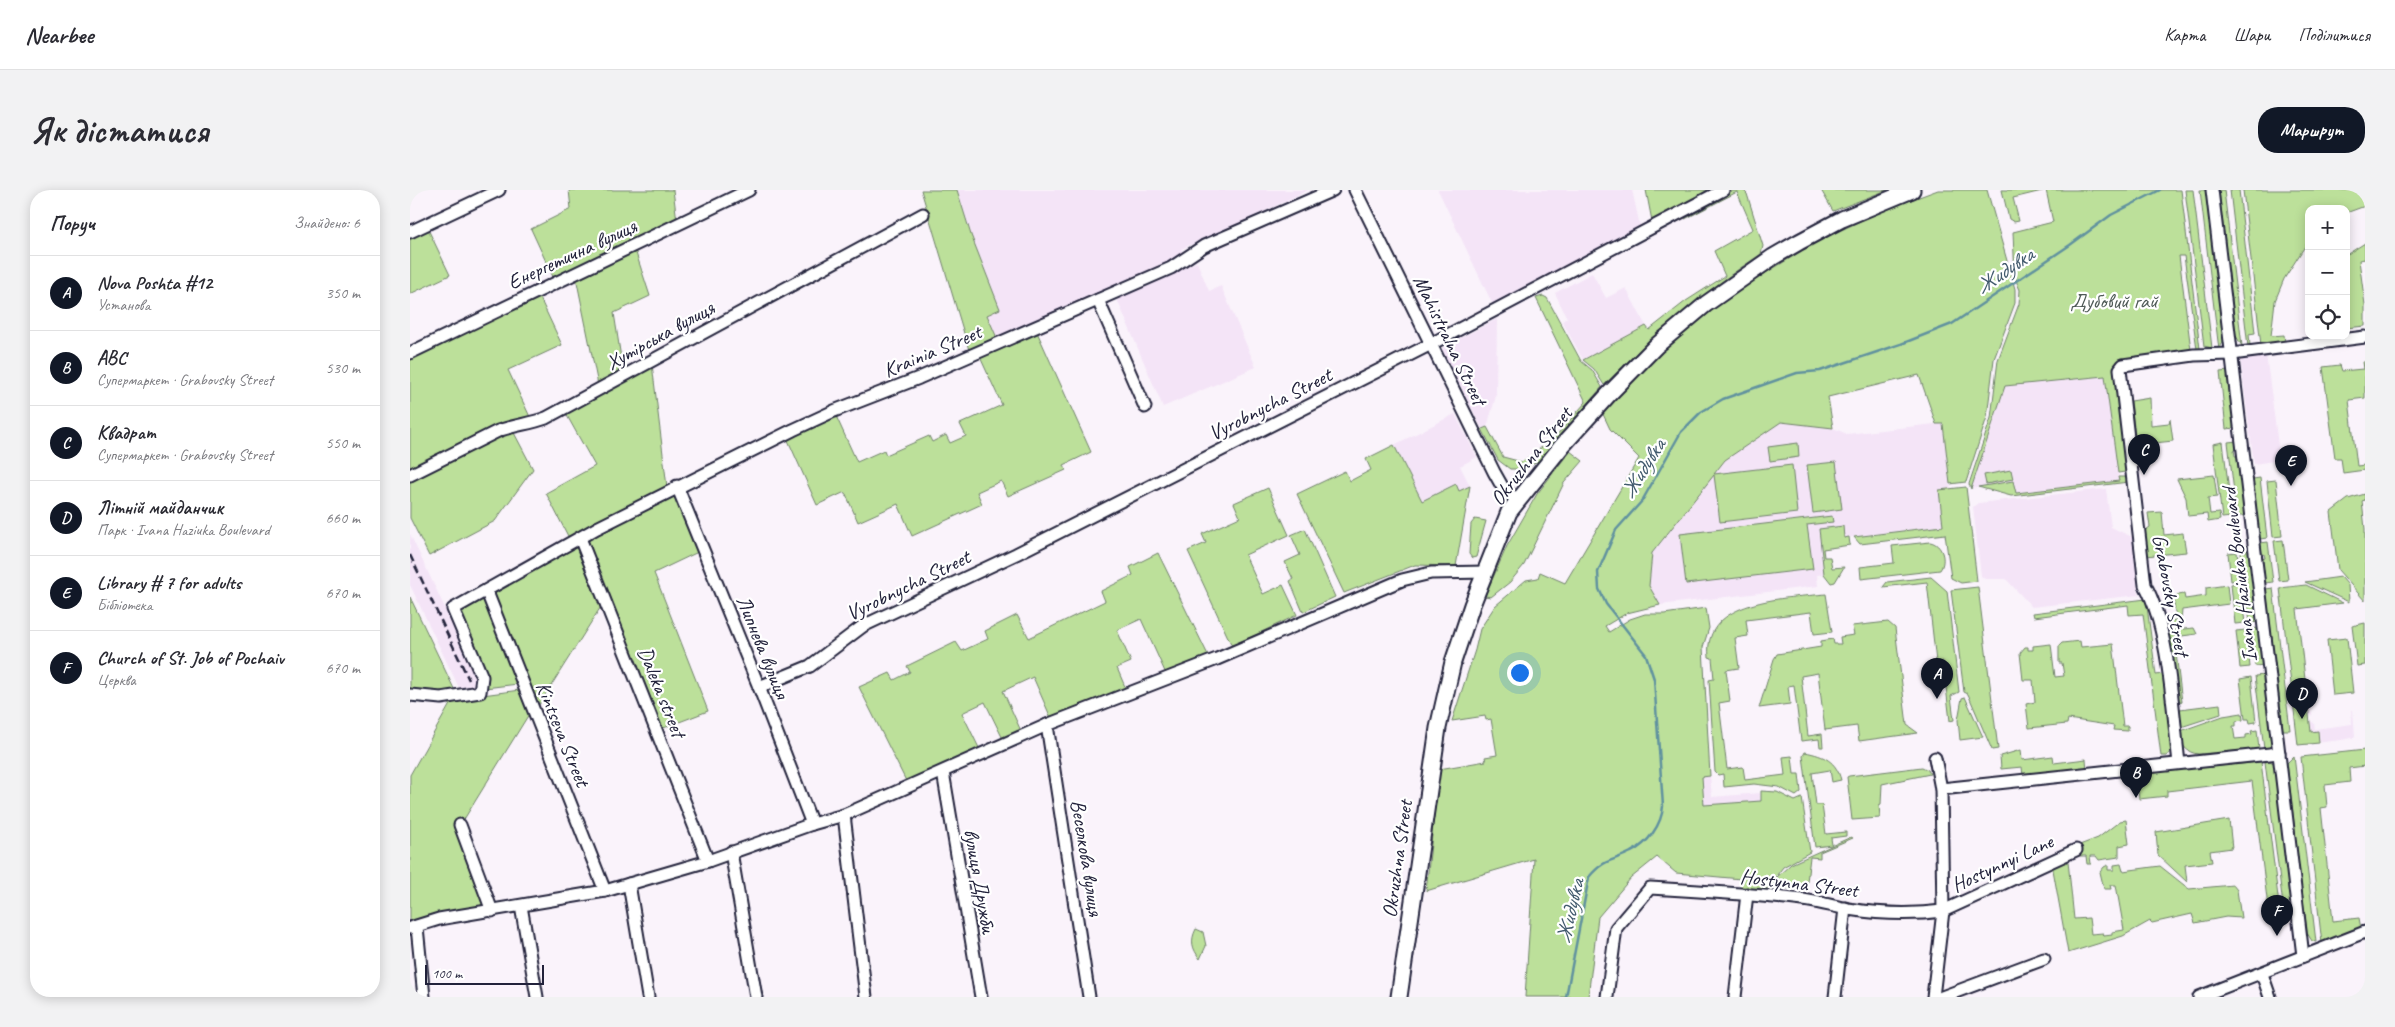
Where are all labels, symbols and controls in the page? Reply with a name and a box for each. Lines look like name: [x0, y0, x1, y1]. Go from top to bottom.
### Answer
text: Nearbee: [25, 20, 93, 50]
text: Карта: [2164, 24, 2205, 46]
text: Шари: [2233, 24, 2270, 46]
text: Поділитися: [2298, 24, 2370, 46]
button: Маршрут: [2258, 107, 2365, 153]
text: Як дістатися: [30, 108, 208, 153]
map controls: [2305, 205, 2350, 340]
button: +: [2305, 205, 2350, 250]
text: Поруч: [50, 210, 95, 236]
street label: Енергетична вулиця: [503, 212, 642, 295]
text: Знайдено: 6: [294, 213, 360, 233]
water label: Жидувка: [1970, 239, 2042, 301]
button: −: [2305, 250, 2350, 295]
text: Nova Poshta #12: [97, 271, 212, 295]
street label: Mahistralna Street: [1407, 271, 1494, 412]
text: A: [62, 283, 70, 303]
text: 350 m: [326, 283, 360, 303]
park label: Дубовий гай: [2070, 288, 2159, 314]
street label: Хутірська вулиця: [601, 294, 720, 375]
text: Установа: [97, 295, 150, 315]
button: locate: [2305, 295, 2350, 340]
street label: Krainia Street: [879, 318, 987, 383]
text: АВС: [97, 346, 127, 370]
text: B: [62, 358, 70, 378]
text: 530 m: [326, 358, 360, 378]
street label: Vyrobnycha Street: [1204, 361, 1338, 446]
text: Супермаркет · Grabovsky Street: [97, 370, 273, 390]
street label: Okruzhna Street: [1484, 400, 1579, 511]
text: Квадрат: [97, 421, 155, 445]
water label: Жидувка: [1614, 431, 1673, 503]
text: C: [62, 433, 70, 453]
text: 550 m: [326, 433, 360, 453]
pin: C: [2128, 434, 2160, 475]
text: Супермаркет · Grabovsky Street: [97, 445, 273, 465]
pin: E: [2275, 445, 2307, 486]
street label: Ivana Haziuka Boulevard: [2215, 483, 2263, 664]
text: Літній майданчик: [97, 496, 223, 520]
text: D: [61, 508, 71, 528]
text: 660 m: [326, 508, 360, 528]
text: Парк · Ivana Haziuka Boulevard: [97, 520, 270, 540]
street label: Grabovsky Street: [2146, 532, 2196, 661]
street label: Vyrobnycha Street: [842, 543, 976, 626]
text: Library # 7 for adults: [97, 571, 241, 595]
text: E: [62, 583, 70, 603]
text: 670 m: [326, 583, 360, 603]
street label: Липнева вулиця: [731, 592, 796, 704]
text: Бібліотека: [97, 595, 152, 615]
street label: Daleka street: [632, 643, 693, 744]
text: Church of St. Job of Pochaiv: [97, 646, 284, 670]
text: F: [62, 658, 70, 678]
text: 670 m: [326, 658, 360, 678]
pin: A: [1921, 658, 1953, 699]
your location: [1507, 660, 1533, 686]
text: Церква: [97, 670, 136, 690]
street label: Kintseva Street: [530, 678, 597, 792]
pin: D: [2286, 678, 2318, 719]
pin: B: [2120, 757, 2152, 798]
street label: Okruzhna Street: [1376, 797, 1418, 919]
street label: Веселкова вулиця: [1065, 798, 1109, 919]
street label: вулиця Дружби: [958, 827, 1002, 937]
street label: Hostynnyi Lane: [1947, 828, 2058, 898]
street label: Hostynna Street: [1739, 863, 1861, 903]
water label: Жидувка: [1549, 874, 1592, 946]
pin: F: [2261, 895, 2293, 936]
scale bar: [425, 962, 544, 985]
text: 100 m: [432, 965, 462, 982]

